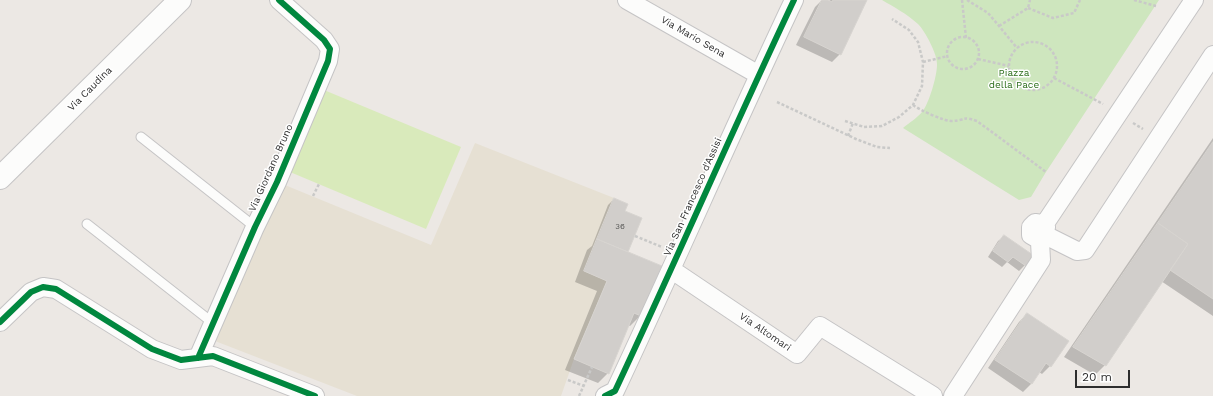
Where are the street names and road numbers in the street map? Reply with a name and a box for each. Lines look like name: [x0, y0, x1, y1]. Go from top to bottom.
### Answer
street label: Via Mario Sena: [659, 14, 727, 60]
street label: Via Caudina: [65, 64, 115, 114]
street label: Via Giordano Bruno: [246, 122, 296, 214]
street label: Via San Francesco d'Assisi: [661, 136, 725, 258]
street label: Via Altomari: [737, 310, 793, 354]

